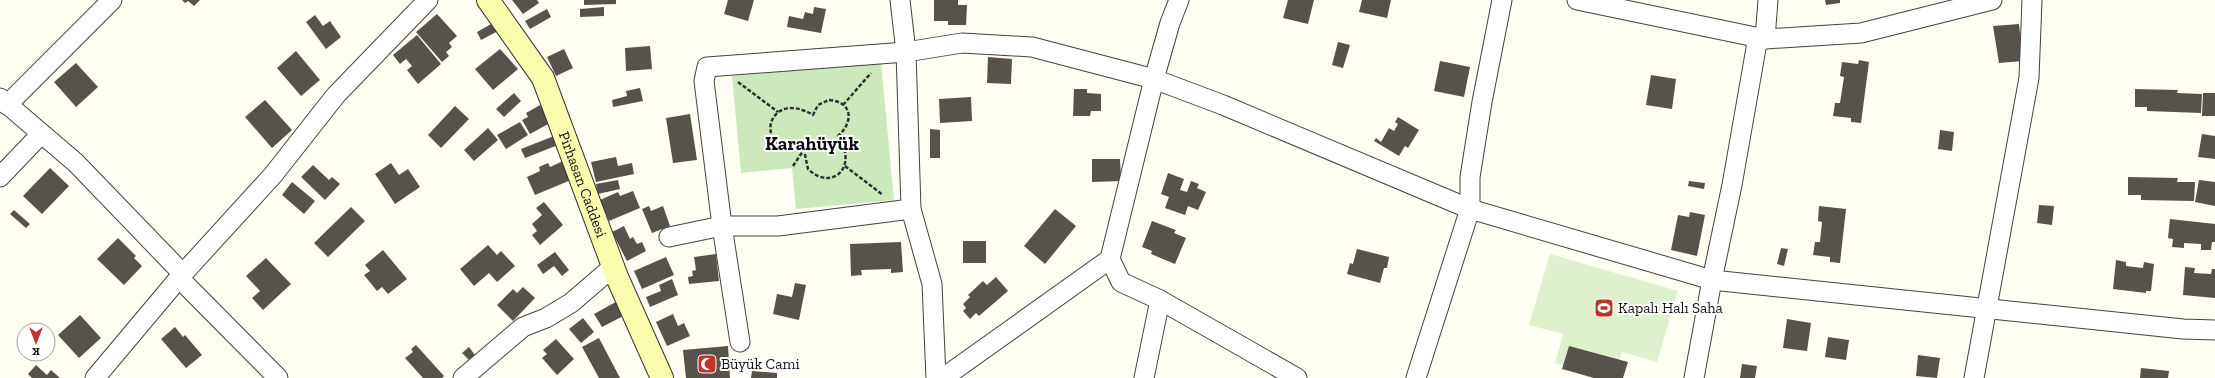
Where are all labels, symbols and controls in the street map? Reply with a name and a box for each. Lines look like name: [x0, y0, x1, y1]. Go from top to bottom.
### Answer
street label: Pirhasan Caddesi: [555, 129, 611, 240]
district label: Karahüyük: [765, 132, 859, 155]
sports icon: Kapalı Halı Saha: [1593, 297, 1615, 319]
place label: Kapalı Halı Saha: [1618, 299, 1723, 317]
north arrow: [16, 322, 56, 362]
text: K: [32, 345, 40, 358]
mosque icon: Büyük Cami: [696, 353, 718, 375]
place label: Büyük Cami: [721, 355, 800, 373]

